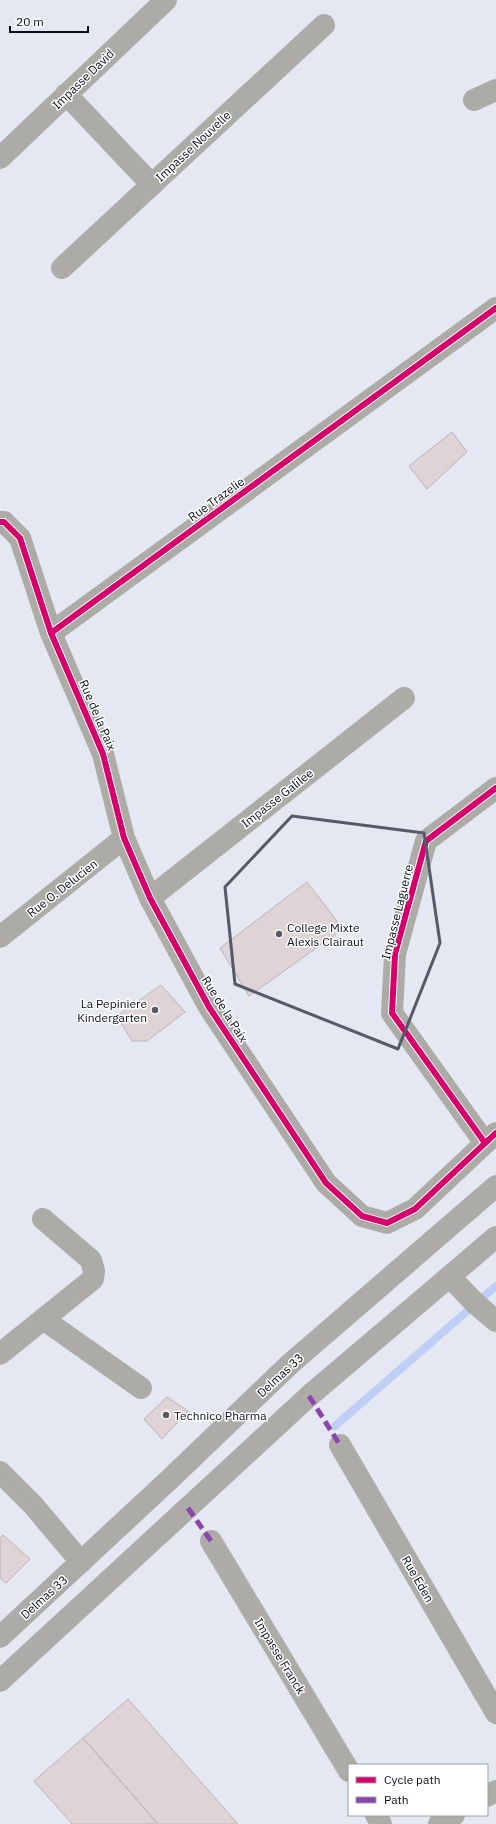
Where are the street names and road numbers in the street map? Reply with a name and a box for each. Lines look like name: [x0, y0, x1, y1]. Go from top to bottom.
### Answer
street label: Impasse David: [49, 46, 117, 112]
street label: Impasse Nouvelle: [152, 107, 234, 185]
street label: Rue Trazelie: [185, 473, 247, 524]
street label: Rue de la Paix: [76, 677, 120, 753]
street label: Impasse Galilee: [238, 765, 316, 831]
street label: Rue O. Delucien: [24, 856, 100, 920]
street label: Impasse Laguerre: [378, 863, 416, 961]
street label: Rue de la Paix: [199, 973, 251, 1045]
street label: Delmas 33: [254, 1350, 306, 1400]
street label: Rue Eden: [399, 1553, 437, 1605]
street label: Delmas 33: [17, 1572, 71, 1622]
street label: Impasse Franck: [251, 1615, 309, 1697]

